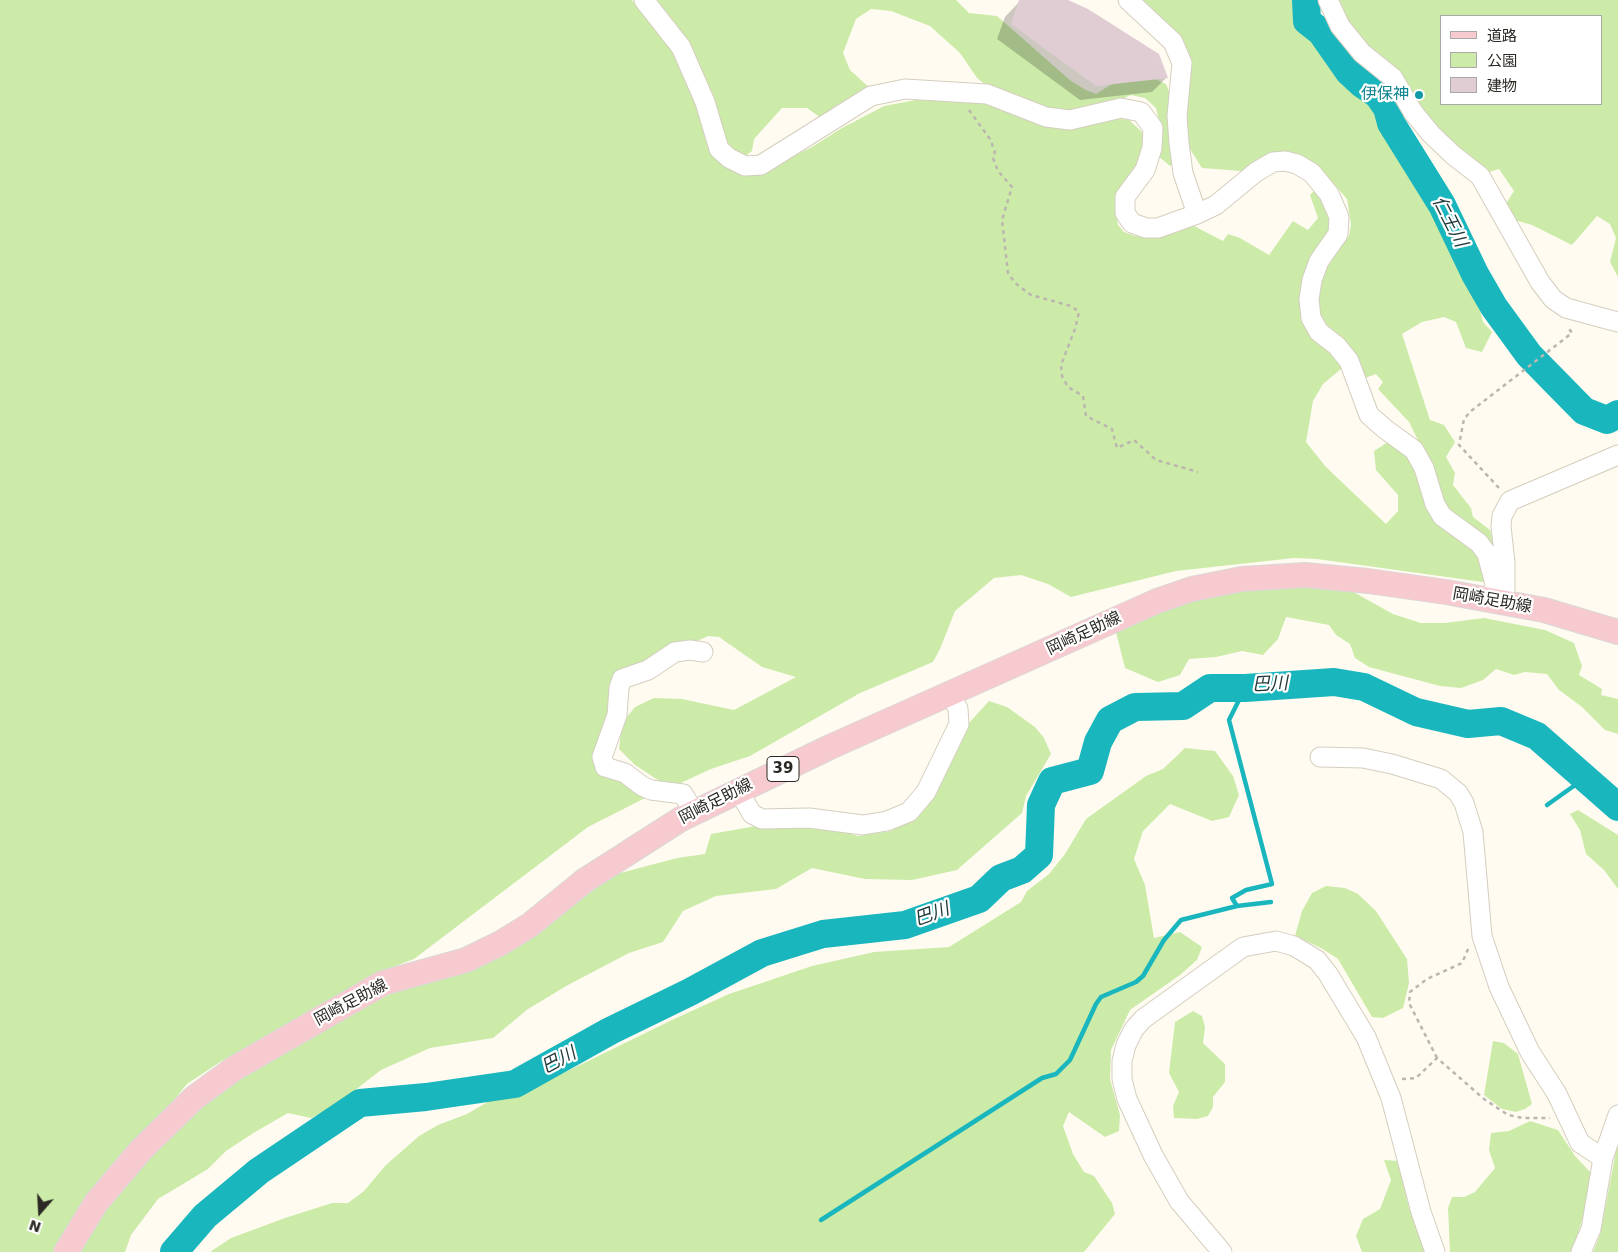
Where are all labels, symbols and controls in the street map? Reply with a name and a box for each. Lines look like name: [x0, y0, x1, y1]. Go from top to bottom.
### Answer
legend: [1440, 15, 1603, 105]
text: 道路: [1487, 27, 1517, 45]
text: 公園: [1487, 52, 1517, 70]
text: 建物: [1487, 77, 1517, 95]
place label: 伊保神: [1361, 85, 1409, 105]
marker: 伊保神: [1413, 89, 1425, 101]
water label: 仁王川: [1427, 193, 1471, 251]
street label: 岡崎足助線: [1451, 585, 1533, 617]
street label: 岡崎足助線: [1044, 608, 1124, 660]
water label: 巴川: [1251, 673, 1289, 697]
road number: 39: [767, 756, 799, 782]
street label: 岡崎足助線: [676, 775, 756, 829]
water label: 巴川: [911, 899, 953, 931]
street label: 岡崎足助線: [311, 976, 391, 1030]
water label: 巴川: [538, 1043, 580, 1079]
north arrow: [15, 1187, 65, 1237]
text: N: [27, 1217, 43, 1236]

